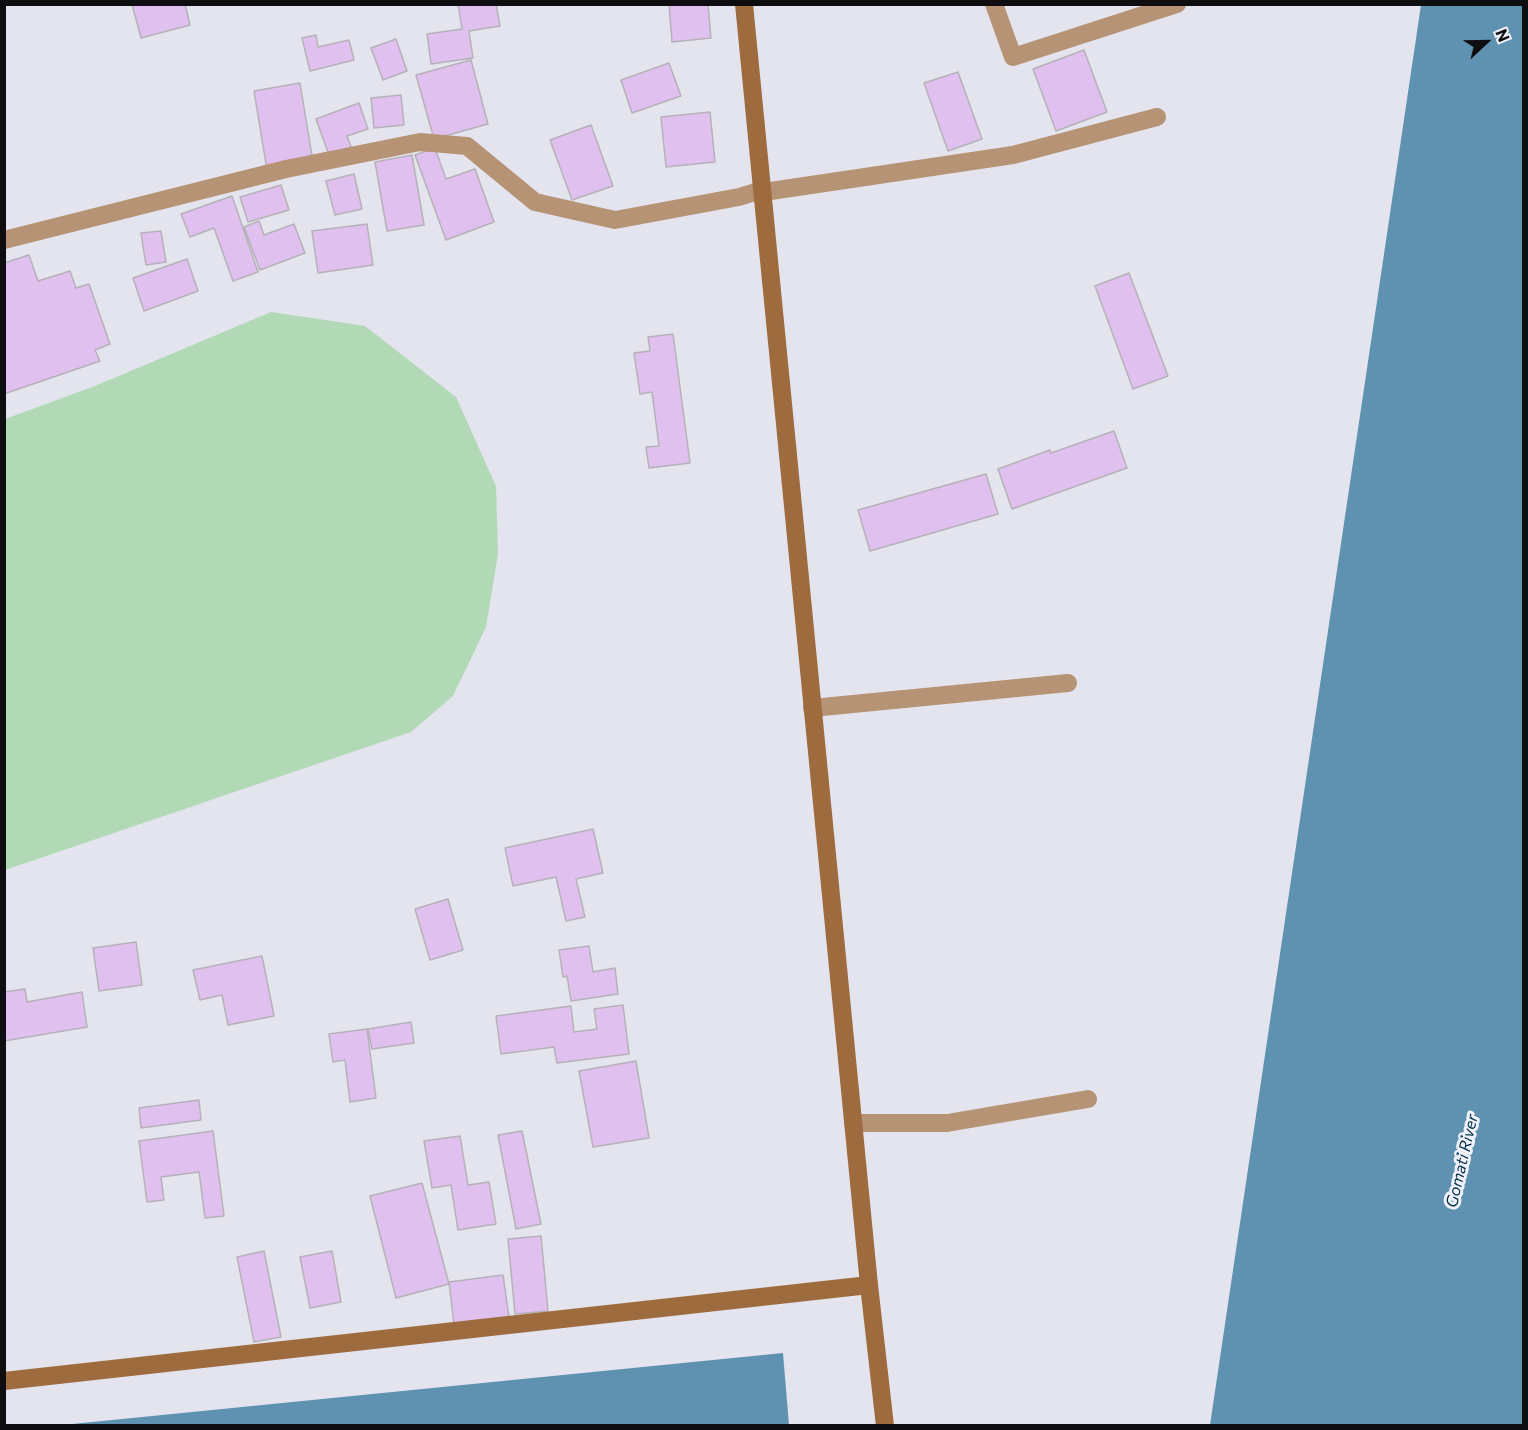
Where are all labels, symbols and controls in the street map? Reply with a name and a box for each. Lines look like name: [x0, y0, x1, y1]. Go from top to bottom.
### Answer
north arrow: [1456, 12, 1516, 72]
text: N: [1492, 26, 1514, 44]
water label: Gomati River: [1442, 1113, 1482, 1209]

